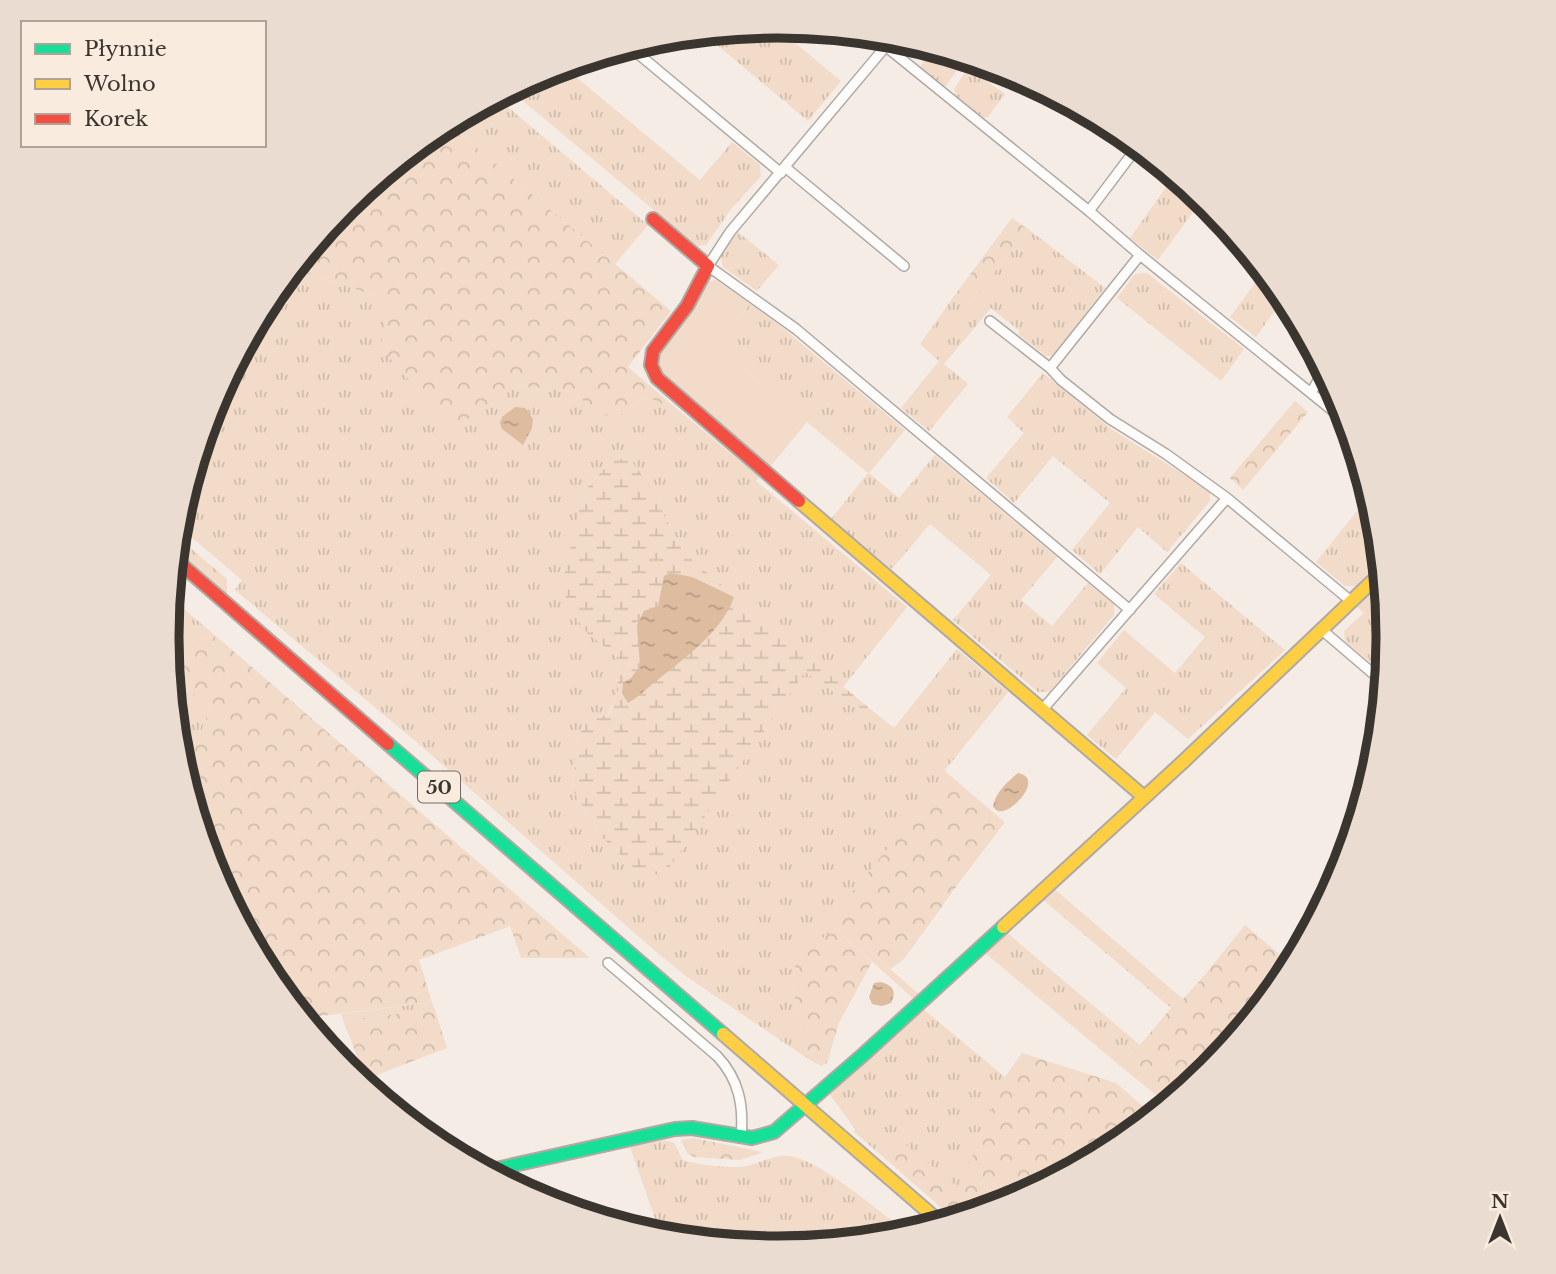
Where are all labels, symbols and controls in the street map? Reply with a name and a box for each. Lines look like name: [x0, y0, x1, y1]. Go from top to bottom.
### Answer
legend: [21, 21, 266, 147]
text: Płynnie: [84, 36, 167, 62]
text: Wolno: [83, 71, 156, 97]
text: Korek: [84, 106, 148, 132]
road number: 50: [418, 772, 460, 802]
north arrow: [1465, 1183, 1535, 1253]
text: N: [1491, 1190, 1509, 1213]

